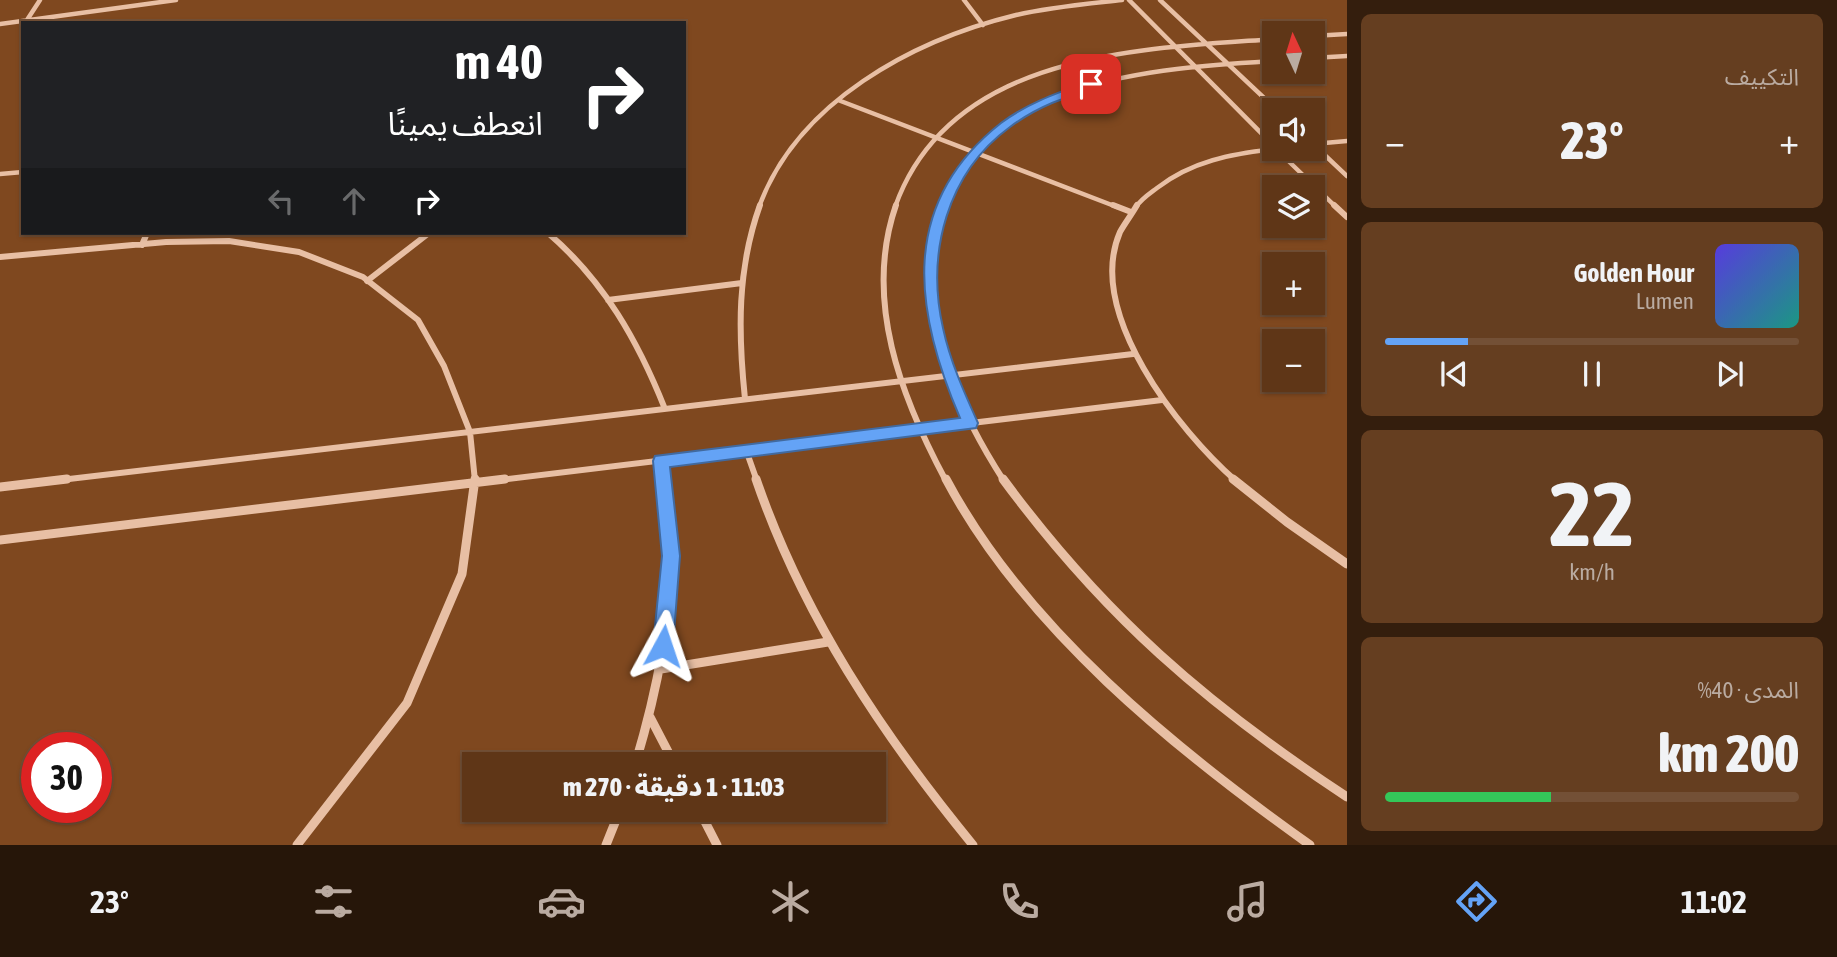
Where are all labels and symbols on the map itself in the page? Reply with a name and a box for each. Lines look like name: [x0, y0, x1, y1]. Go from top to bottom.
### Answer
north arrow: [1262, 21, 1325, 84]
pin: [1061, 54, 1121, 114]
position arrow: [626, 609, 700, 683]
speed limit sign: 30: [21, 732, 112, 823]

